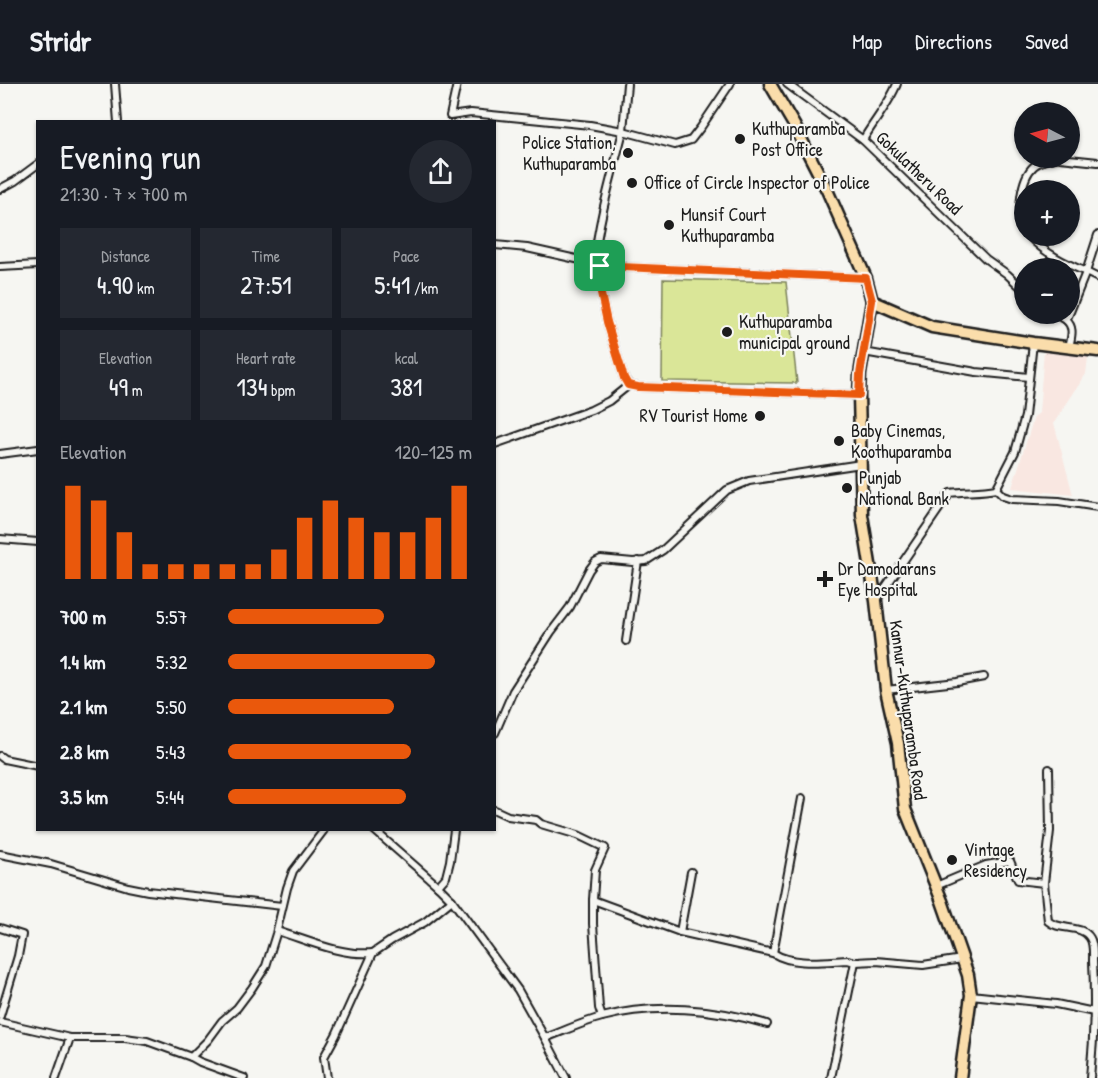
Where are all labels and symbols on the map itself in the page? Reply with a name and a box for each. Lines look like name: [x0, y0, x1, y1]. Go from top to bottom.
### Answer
north arrow: [1014, 102, 1080, 168]
place label: Kuthuparamba Post Office: [752, 116, 845, 162]
street label: Gokulatheru Road: [871, 125, 968, 220]
place label: Police Station, Kuthuparamba: [522, 130, 616, 176]
marker: Kuthuparamba Post Office: [733, 132, 747, 146]
marker: Police Station, Kuthuparamba: [621, 146, 635, 160]
place label: Office of Circle Inspector of Police: [644, 170, 870, 195]
marker: Office of Circle Inspector of Police: [625, 176, 639, 190]
place label: Munsif Court Kuthuparamba: [681, 202, 774, 248]
marker: Munsif Court Kuthuparamba: [662, 218, 676, 232]
pin: [574, 240, 625, 291]
place label: Kuthuparamba municipal ground: [739, 309, 850, 355]
marker: Kuthuparamba municipal ground: [720, 325, 734, 339]
place label: RV Tourist Home: [639, 403, 748, 428]
marker: RV Tourist Home: [753, 409, 767, 423]
place label: Baby Cinemas, Koothuparamba: [851, 418, 951, 464]
marker: Baby Cinemas, Koothuparamba: [832, 434, 846, 448]
place label: Punjab National Bank: [859, 465, 950, 511]
marker: Punjab National Bank: [840, 481, 854, 495]
place label: Dr Damodarans Eye Hospital: [838, 556, 936, 602]
marker: Dr Damodarans Eye Hospital: [816, 570, 834, 588]
street label: Kannur-Kuthuparamba Road: [884, 619, 933, 801]
place label: Vintage Residency: [964, 837, 1028, 883]
marker: Vintage Residency: [945, 853, 959, 867]

